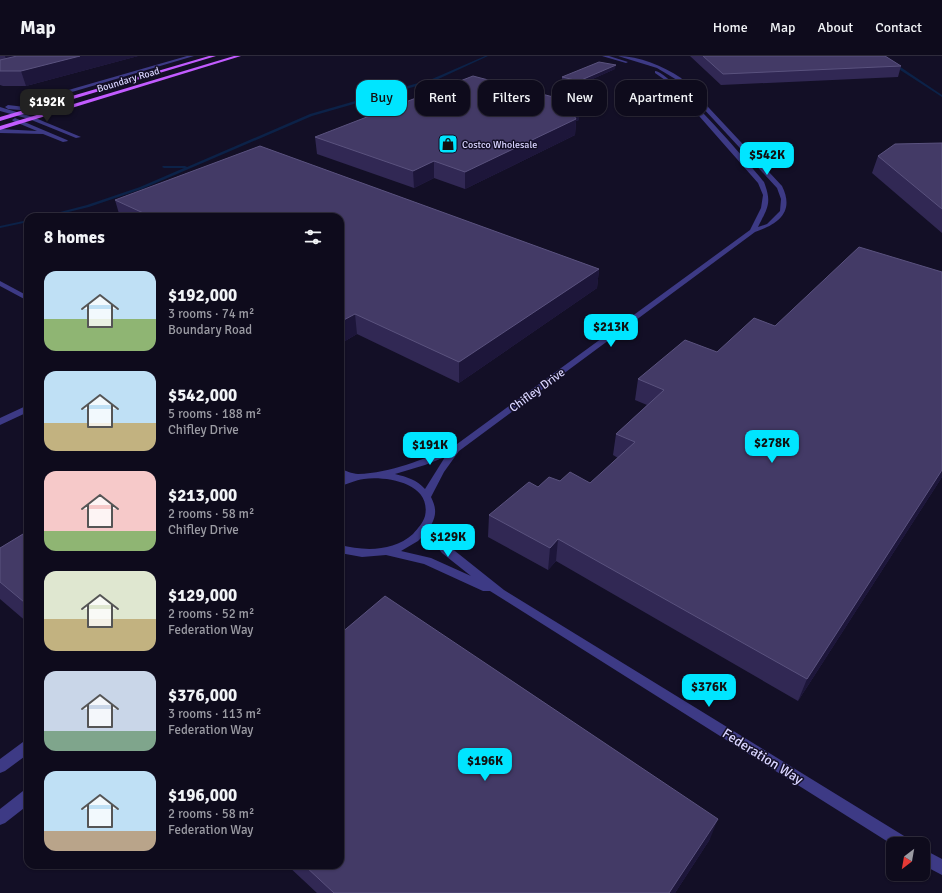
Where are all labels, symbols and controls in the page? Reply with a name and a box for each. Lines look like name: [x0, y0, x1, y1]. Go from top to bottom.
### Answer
text: Map: [20, 16, 56, 40]
text: Home: [713, 19, 748, 36]
text: Map: [770, 19, 795, 36]
text: About: [817, 19, 853, 36]
text: Contact: [875, 19, 922, 36]
street label: Boundary Road: [96, 65, 161, 95]
chip: Buy: [356, 80, 407, 116]
chip: Rent: [415, 80, 470, 116]
chip: Filters: [478, 80, 544, 116]
chip: New: [552, 80, 607, 116]
chip: Apartment: [615, 80, 707, 116]
pin: $192K: [19, 89, 75, 123]
text: $192K: [29, 94, 65, 110]
shop icon: Costco Wholesale: [437, 133, 459, 155]
place label: Costco Wholesale: [462, 139, 537, 151]
pin: $542K: [739, 142, 795, 176]
text: $542K: [749, 147, 785, 163]
icon: filters: [302, 226, 324, 248]
text: 8 homes: [44, 227, 105, 248]
text: $192,000: [168, 285, 237, 306]
icon: home: [76, 287, 124, 335]
text: 3 rooms · 74 m²: [168, 306, 254, 322]
pin: $213K: [583, 314, 639, 348]
text: $213K: [593, 319, 629, 335]
text: Boundary Road: [168, 322, 252, 338]
street label: Chifley Drive: [507, 365, 568, 416]
text: $542,000: [168, 385, 237, 406]
icon: home: [76, 387, 124, 435]
text: 5 rooms · 188 m²: [168, 406, 261, 422]
text: Chifley Drive: [168, 422, 239, 438]
pin: $278K: [744, 430, 800, 464]
pin: $191K: [402, 432, 458, 466]
text: $278K: [754, 435, 790, 451]
text: $191K: [412, 437, 448, 453]
text: $213,000: [168, 485, 237, 506]
icon: home: [76, 487, 124, 535]
text: 2 rooms · 58 m²: [168, 506, 254, 522]
text: Chifley Drive: [168, 522, 239, 538]
pin: $129K: [420, 524, 476, 558]
text: $129K: [430, 529, 466, 545]
text: $129,000: [168, 585, 237, 606]
icon: home: [76, 587, 124, 635]
text: 2 rooms · 52 m²: [168, 606, 254, 622]
text: Federation Way: [168, 622, 253, 638]
pin: $376K: [681, 674, 737, 708]
text: $376K: [691, 679, 727, 695]
text: $376,000: [168, 685, 237, 706]
icon: home: [76, 687, 124, 735]
text: 3 rooms · 113 m²: [168, 706, 261, 722]
text: Federation Way: [168, 722, 253, 738]
street label: Federation Way: [719, 725, 807, 788]
pin: $196K: [457, 748, 513, 782]
text: $196K: [467, 753, 503, 769]
text: $196,000: [168, 785, 237, 806]
icon: home: [76, 787, 124, 835]
text: 2 rooms · 58 m²: [168, 806, 254, 822]
text: Federation Way: [168, 822, 253, 838]
north arrow: [886, 837, 930, 881]
map controls: [886, 837, 930, 881]

